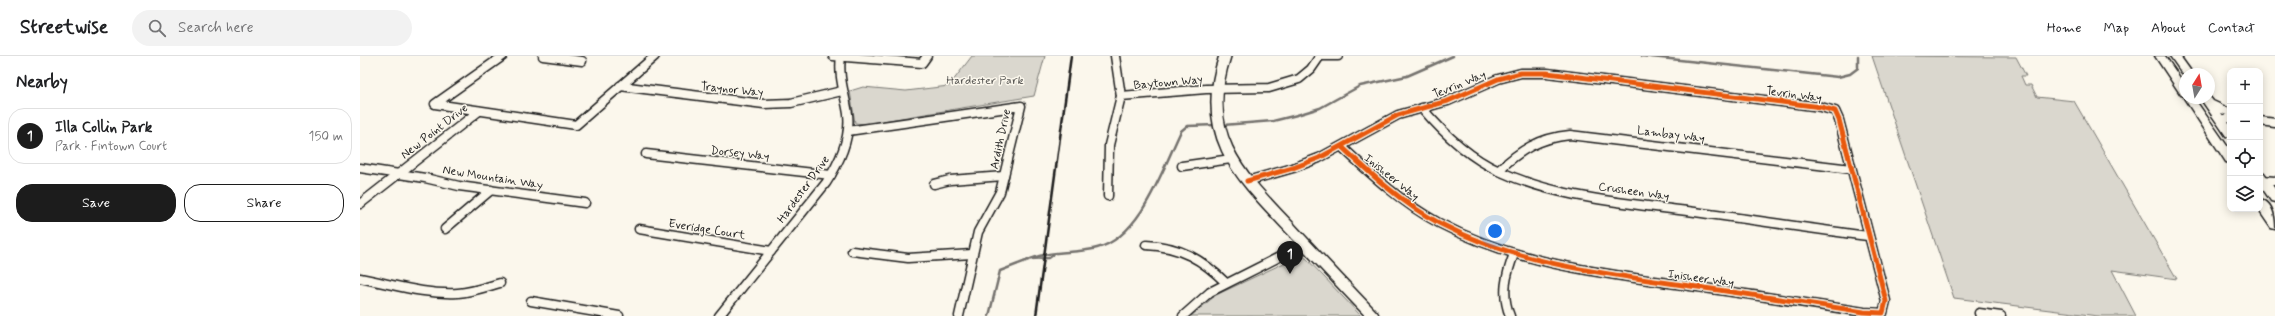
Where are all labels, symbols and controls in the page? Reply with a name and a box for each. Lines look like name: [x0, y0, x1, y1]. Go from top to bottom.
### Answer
search box: [132, 10, 412, 46]
text: Streetwise: [20, 15, 108, 40]
icon: search: [146, 17, 168, 39]
text: Search here: [178, 18, 254, 38]
text: Home: [2047, 19, 2081, 37]
text: Map: [2103, 19, 2129, 37]
text: About: [2151, 19, 2186, 37]
text: Contact: [2208, 19, 2255, 37]
street label: Tevrin Way: [1430, 67, 1488, 103]
north arrow: [2179, 68, 2215, 104]
map controls: [2227, 68, 2263, 212]
button: +: [2227, 68, 2263, 104]
text: Nearby: [16, 71, 68, 93]
street label: Baytown Way: [1133, 72, 1204, 94]
park label: Hardester Park: [946, 73, 1024, 89]
street label: Traynor Way: [700, 79, 764, 101]
street label: Tevrin Way: [1765, 83, 1823, 107]
street label: New Point Drive: [398, 100, 472, 163]
button: −: [2227, 104, 2263, 140]
street label: Ardith Drive: [987, 108, 1015, 171]
text: Illa Collin Park: [55, 118, 152, 138]
street label: Lambay Way: [1636, 123, 1706, 147]
text: 1: [27, 128, 33, 145]
text: 150 m: [309, 128, 343, 145]
text: Park · Fintown Court: [55, 138, 167, 155]
button: locate: [2227, 140, 2263, 176]
street label: Dorsey Way: [710, 143, 770, 165]
street label: Inisheer Way: [1360, 151, 1422, 205]
street label: Hardester Drive: [774, 153, 834, 227]
street label: New Mountain Way: [442, 162, 544, 194]
button: layers: [2227, 176, 2263, 212]
street label: Crusheen Way: [1597, 179, 1670, 205]
button: Save: [16, 184, 176, 222]
button: Share: [184, 184, 344, 222]
street label: Everidge Court: [667, 216, 747, 244]
your location: [1485, 221, 1505, 241]
pin: 1: [1277, 241, 1303, 274]
street label: Inisheer Way: [1667, 266, 1735, 292]

